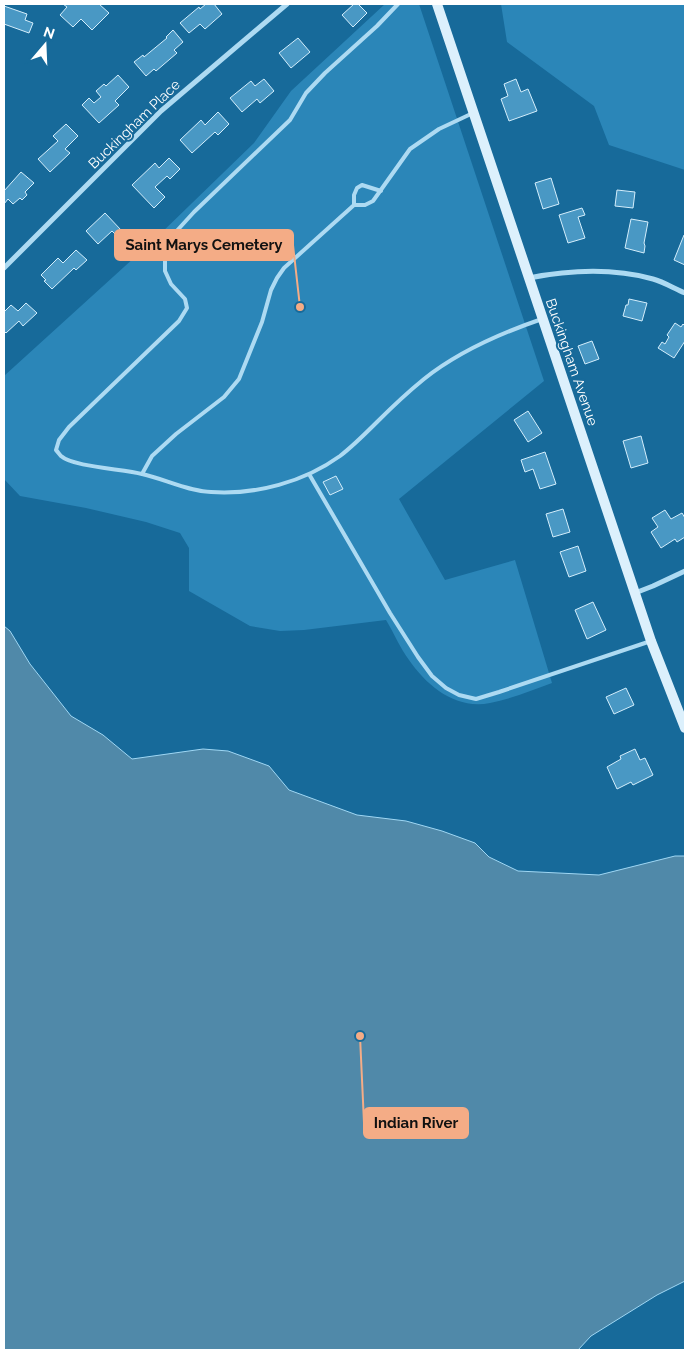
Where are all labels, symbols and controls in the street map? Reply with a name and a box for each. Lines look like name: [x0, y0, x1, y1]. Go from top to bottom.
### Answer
north arrow: [20, 20, 70, 70]
text: N: [42, 23, 57, 42]
street label: Buckingham Place: [85, 76, 183, 172]
callout: Saint Marys Cemetery: [115, 230, 293, 260]
text: Saint Marys Cemetery: [125, 236, 283, 254]
street label: Buckingham Avenue: [543, 296, 601, 428]
callout: Indian River: [364, 1108, 468, 1138]
text: Indian River: [374, 1114, 458, 1132]

